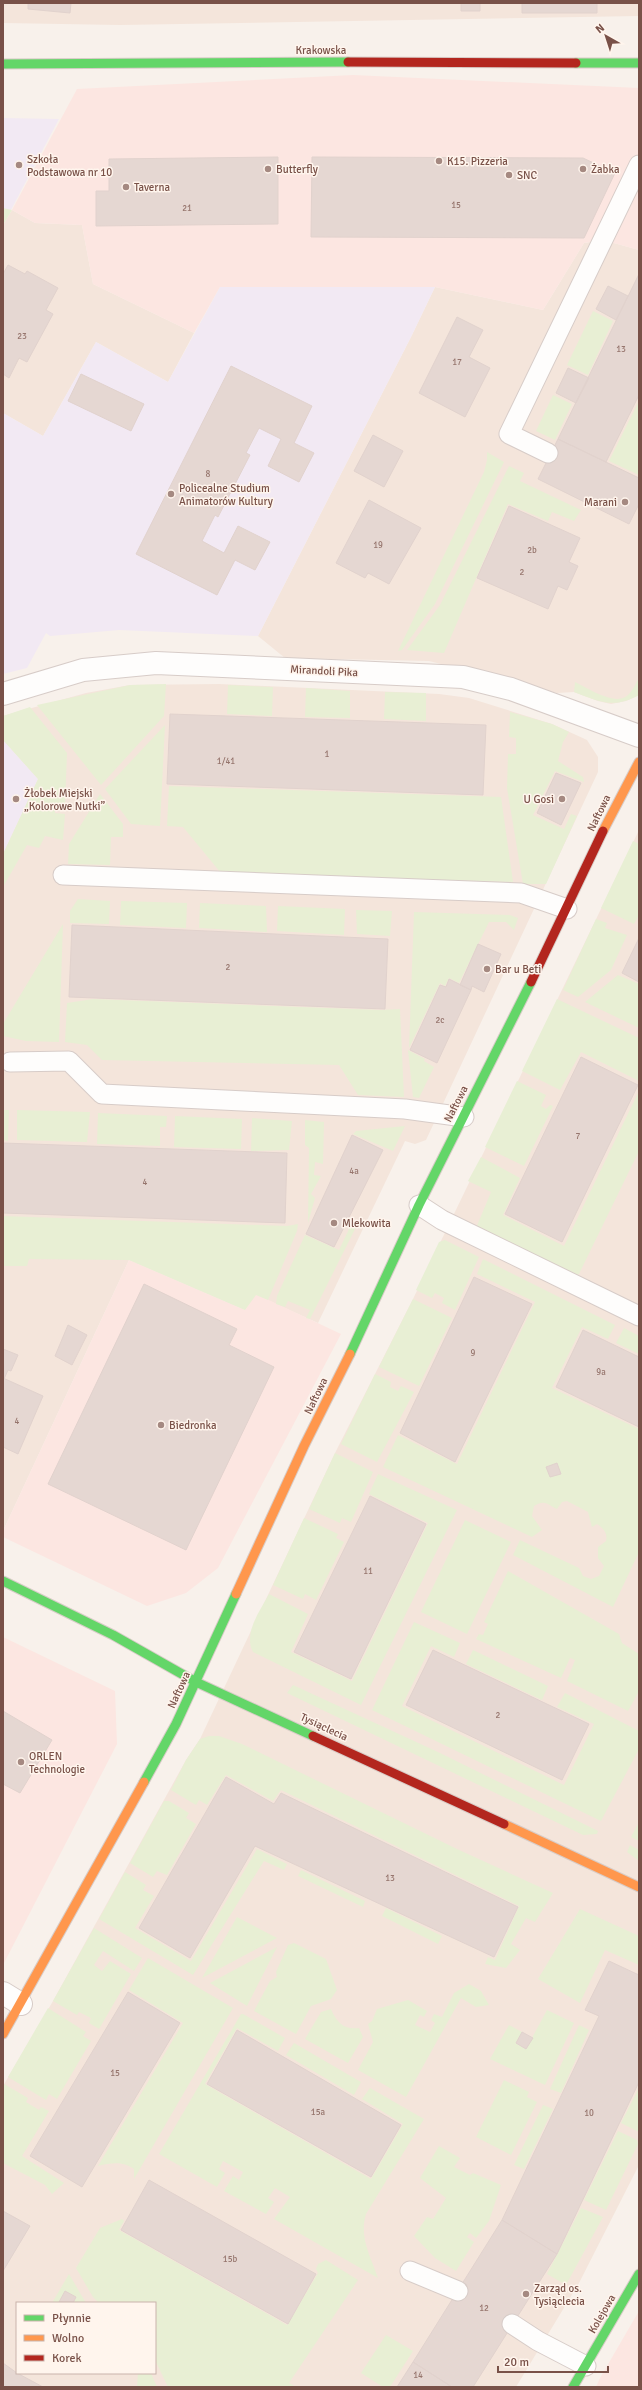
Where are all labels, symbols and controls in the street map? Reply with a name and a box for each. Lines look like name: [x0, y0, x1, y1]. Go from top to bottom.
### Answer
north arrow: [586, 16, 626, 56]
text: N: [593, 21, 607, 36]
street label: Krakowska: [296, 44, 347, 57]
place label: Szkoła Podstawowa nr 10: [27, 153, 112, 179]
place label: K15. Pizzeria: [447, 155, 508, 168]
marker: K15. Pizzeria: [434, 156, 444, 166]
marker: Szkoła Podstawowa nr 10: [14, 160, 24, 170]
place label: Żabka: [591, 162, 620, 176]
place label: Butterfly: [276, 163, 319, 176]
marker: Butterfly: [263, 164, 273, 174]
marker: Żabka: [578, 164, 588, 174]
place label: SNC: [517, 169, 538, 182]
marker: SNC: [504, 170, 514, 180]
place label: Taverna: [134, 181, 170, 194]
marker: Taverna: [121, 182, 131, 192]
house number: 15: [451, 200, 461, 211]
house number: 21: [182, 203, 192, 214]
house number: 23: [17, 331, 27, 342]
house number: 13: [616, 344, 626, 355]
house number: 17: [452, 357, 462, 368]
house number: 8: [206, 469, 211, 480]
place label: Policealne Studium Animatorów Kultury: [179, 482, 274, 508]
marker: Policealne Studium Animatorów Kultury: [166, 489, 176, 499]
place label: Marani: [584, 496, 617, 509]
marker: Marani: [620, 497, 630, 507]
house number: 19: [373, 540, 383, 551]
house number: 2b: [527, 545, 537, 556]
house number: 2: [520, 567, 525, 578]
street label: Mirandoli Pika: [290, 663, 359, 679]
house number: 1: [325, 749, 330, 760]
house number: 1/41: [217, 756, 235, 767]
place label: Żłobek Miejski „Kolorowe Nutki”: [24, 786, 106, 813]
street label: Naftowa: [585, 792, 614, 833]
place label: U Gosi: [524, 793, 554, 806]
marker: Żłobek Miejski „Kolorowe Nutki”: [11, 794, 21, 804]
marker: U Gosi: [557, 794, 567, 804]
house number: 2: [226, 962, 231, 973]
place label: Bar u Beti: [495, 963, 541, 976]
marker: Bar u Beti: [482, 964, 492, 974]
house number: 2c: [435, 1015, 445, 1026]
street label: Naftowa: [441, 1083, 471, 1124]
house number: 7: [576, 1131, 581, 1142]
house number: 4a: [349, 1166, 359, 1177]
house number: 4: [143, 1177, 148, 1188]
place label: Mlekowita: [342, 1217, 391, 1230]
marker: Mlekowita: [329, 1218, 339, 1228]
house number: 9: [471, 1348, 476, 1359]
house number: 9a: [596, 1367, 606, 1378]
street label: Naftowa: [302, 1375, 331, 1416]
house number: 4: [15, 1416, 20, 1427]
place label: Biedronka: [169, 1419, 217, 1432]
marker: Biedronka: [156, 1420, 166, 1430]
house number: 11: [363, 1566, 373, 1577]
street label: Naftowa: [165, 1669, 193, 1710]
street label: Tysiąclecia: [298, 1710, 350, 1744]
house number: 2: [496, 1710, 501, 1721]
place label: ORLEN Technologie: [29, 1750, 85, 1776]
marker: ORLEN Technologie: [16, 1757, 26, 1767]
house number: 13: [385, 1873, 395, 1884]
house number: 15: [110, 2068, 120, 2079]
house number: 15a: [311, 2107, 326, 2118]
house number: 10: [584, 2108, 594, 2119]
house number: 15b: [223, 2254, 237, 2265]
place label: Zarząd os. Tysiąclecia: [534, 2282, 585, 2308]
marker: Zarząd os. Tysiąclecia: [521, 2289, 531, 2299]
street label: Kolejowa: [586, 2292, 619, 2336]
legend: [16, 2302, 156, 2374]
house number: 12: [479, 2303, 489, 2314]
text: Płynnie: [52, 2311, 91, 2326]
text: Wolno: [52, 2331, 84, 2346]
scale bar: [498, 2348, 608, 2374]
text: Korek: [52, 2351, 81, 2366]
text: 20 m: [504, 2355, 529, 2370]
house number: 14: [413, 2370, 423, 2381]

